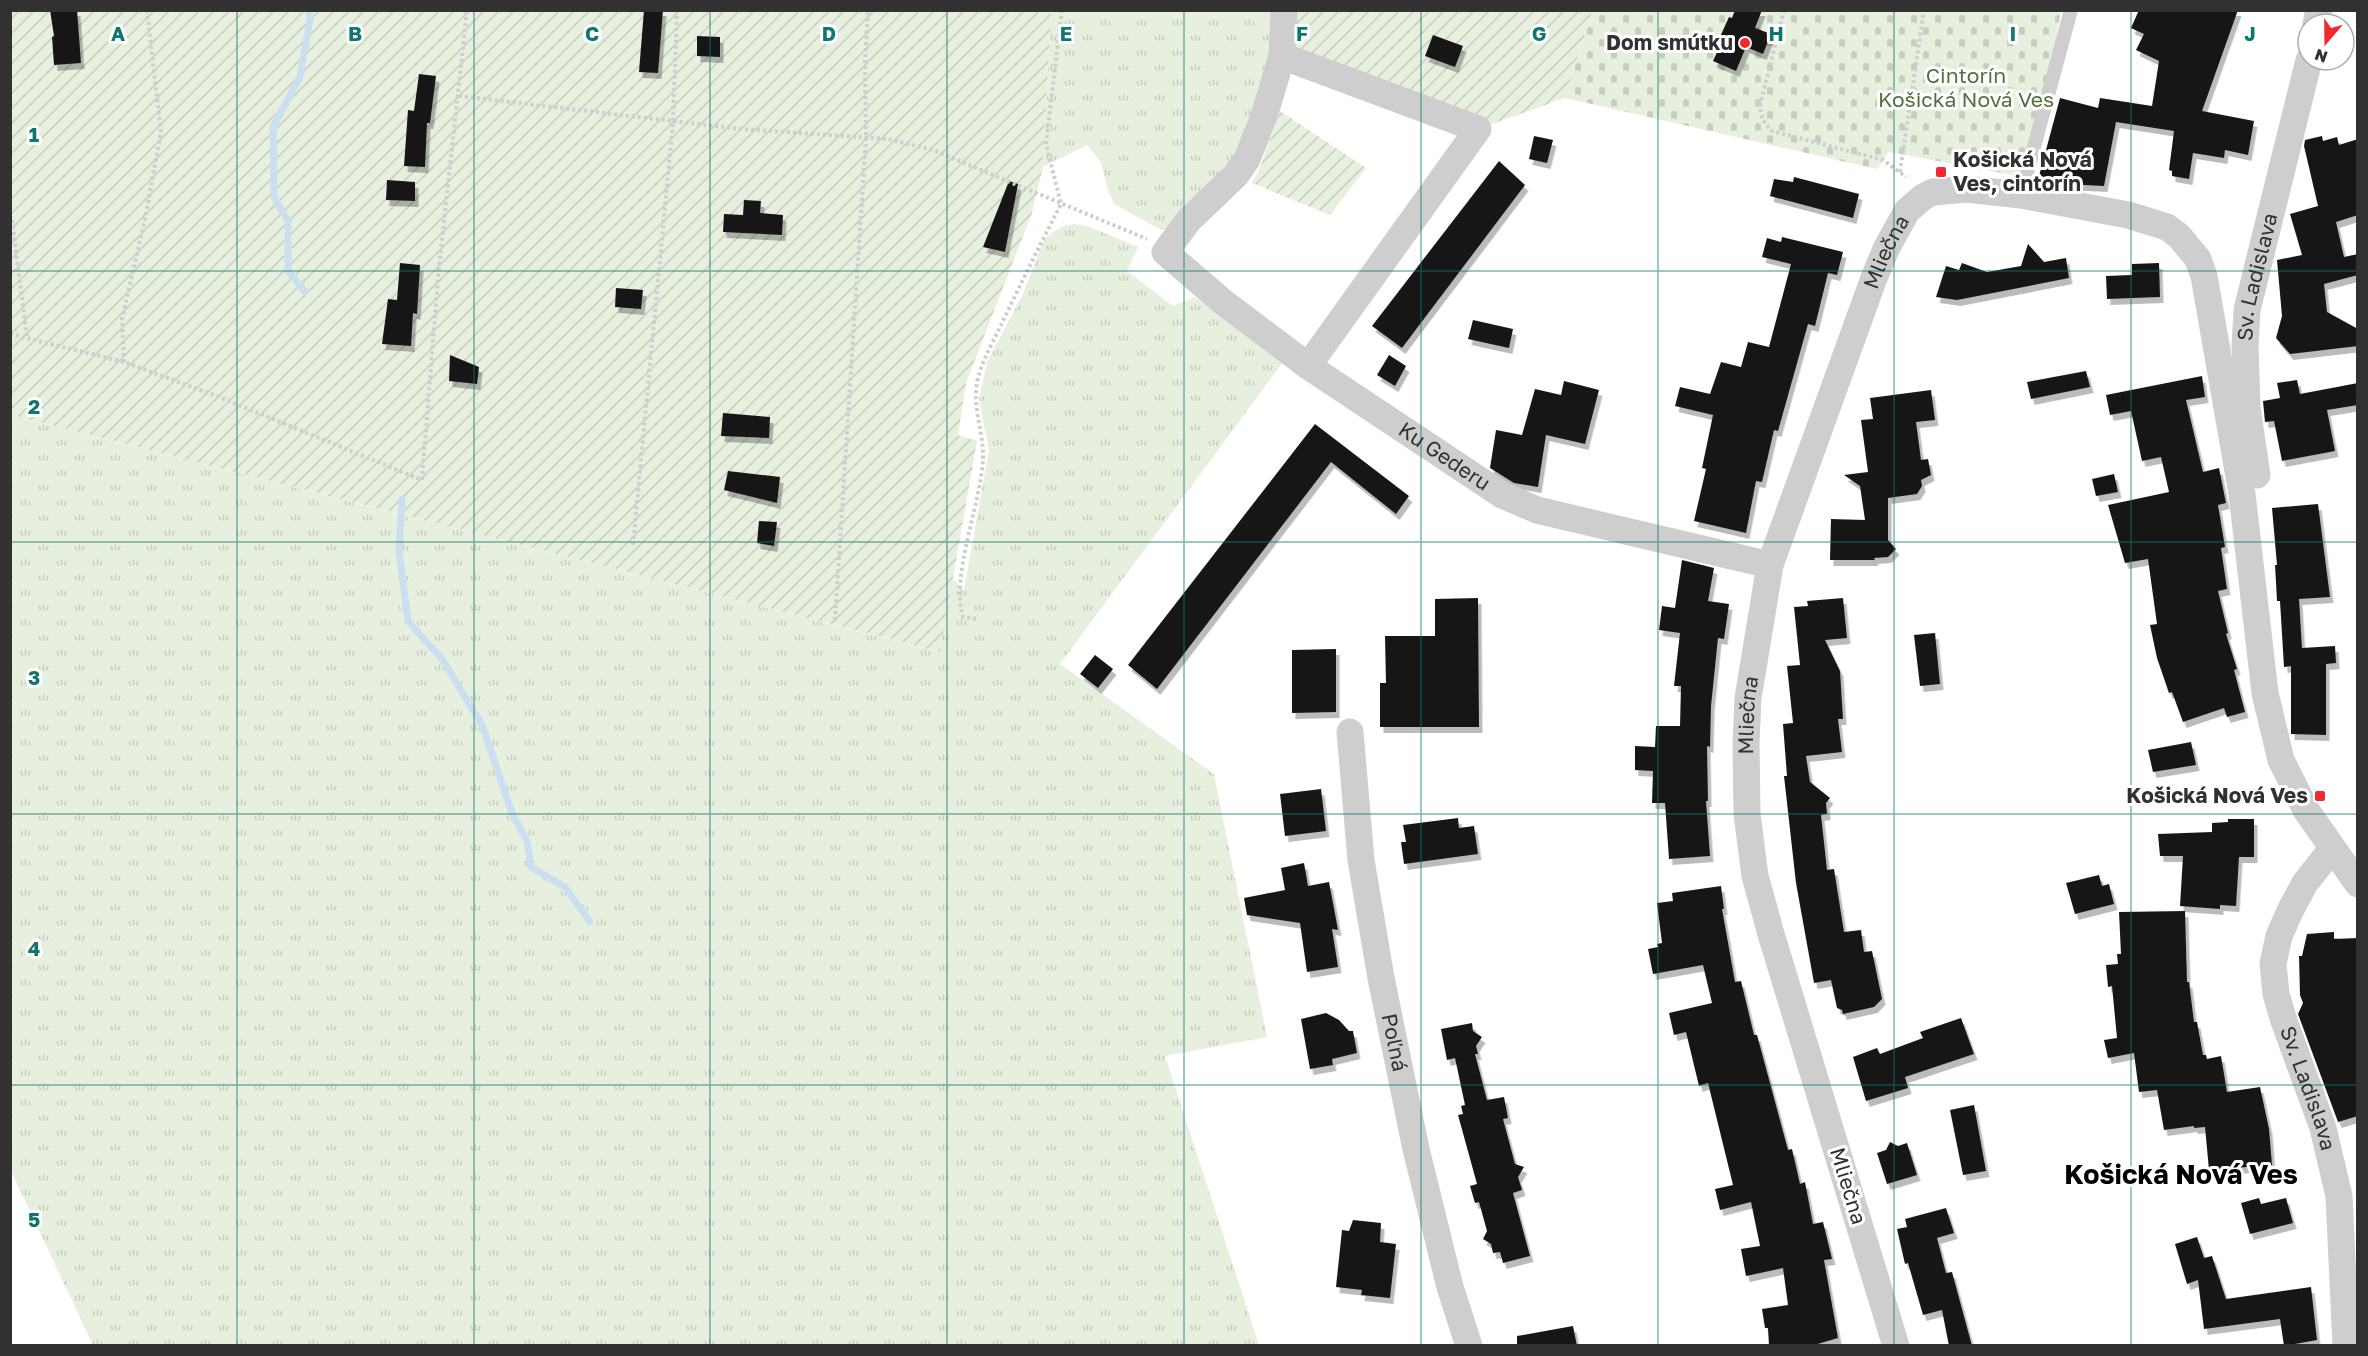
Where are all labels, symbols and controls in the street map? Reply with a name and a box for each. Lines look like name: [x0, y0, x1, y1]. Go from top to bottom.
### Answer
north arrow: [2296, 12, 2356, 72]
text: A: [111, 21, 125, 45]
text: B: [348, 21, 362, 45]
text: C: [585, 21, 599, 45]
text: D: [822, 21, 836, 45]
text: E: [1060, 21, 1072, 45]
text: F: [1296, 21, 1308, 45]
text: G: [1532, 21, 1546, 45]
text: H: [1768, 21, 1784, 45]
text: I: [2010, 21, 2016, 45]
text: J: [2244, 21, 2256, 45]
place label: Dom smútku: [1606, 29, 1733, 55]
marker: Dom smútku: [1738, 36, 1752, 50]
text: N: [2312, 45, 2330, 68]
park label: Cintorín Košická Nová Ves: [1878, 62, 2054, 112]
text: 1: [29, 122, 39, 146]
place label: Košická Nová Ves, cintorín: [1953, 146, 2092, 196]
marker: Košická Nová Ves, cintorín: [1934, 165, 1948, 179]
street label: Mliečna: [1857, 210, 1914, 292]
street label: Sv. Ladislava: [2231, 210, 2283, 342]
text: 2: [28, 394, 40, 418]
street label: Ku Gederu: [1394, 416, 1496, 496]
text: 3: [28, 665, 40, 689]
street label: Mliečna: [1732, 674, 1763, 755]
place label: Košická Nová Ves: [2126, 782, 2308, 808]
marker: Košická Nová Ves: [2313, 789, 2327, 803]
text: 4: [28, 936, 40, 960]
street label: Poľná: [1377, 1011, 1414, 1074]
street label: Sv. Ladislava: [2275, 1022, 2342, 1153]
street label: Mliečna: [1825, 1144, 1873, 1227]
district label: Košická Nová Ves: [2064, 1158, 2298, 1190]
text: 5: [28, 1207, 40, 1231]

